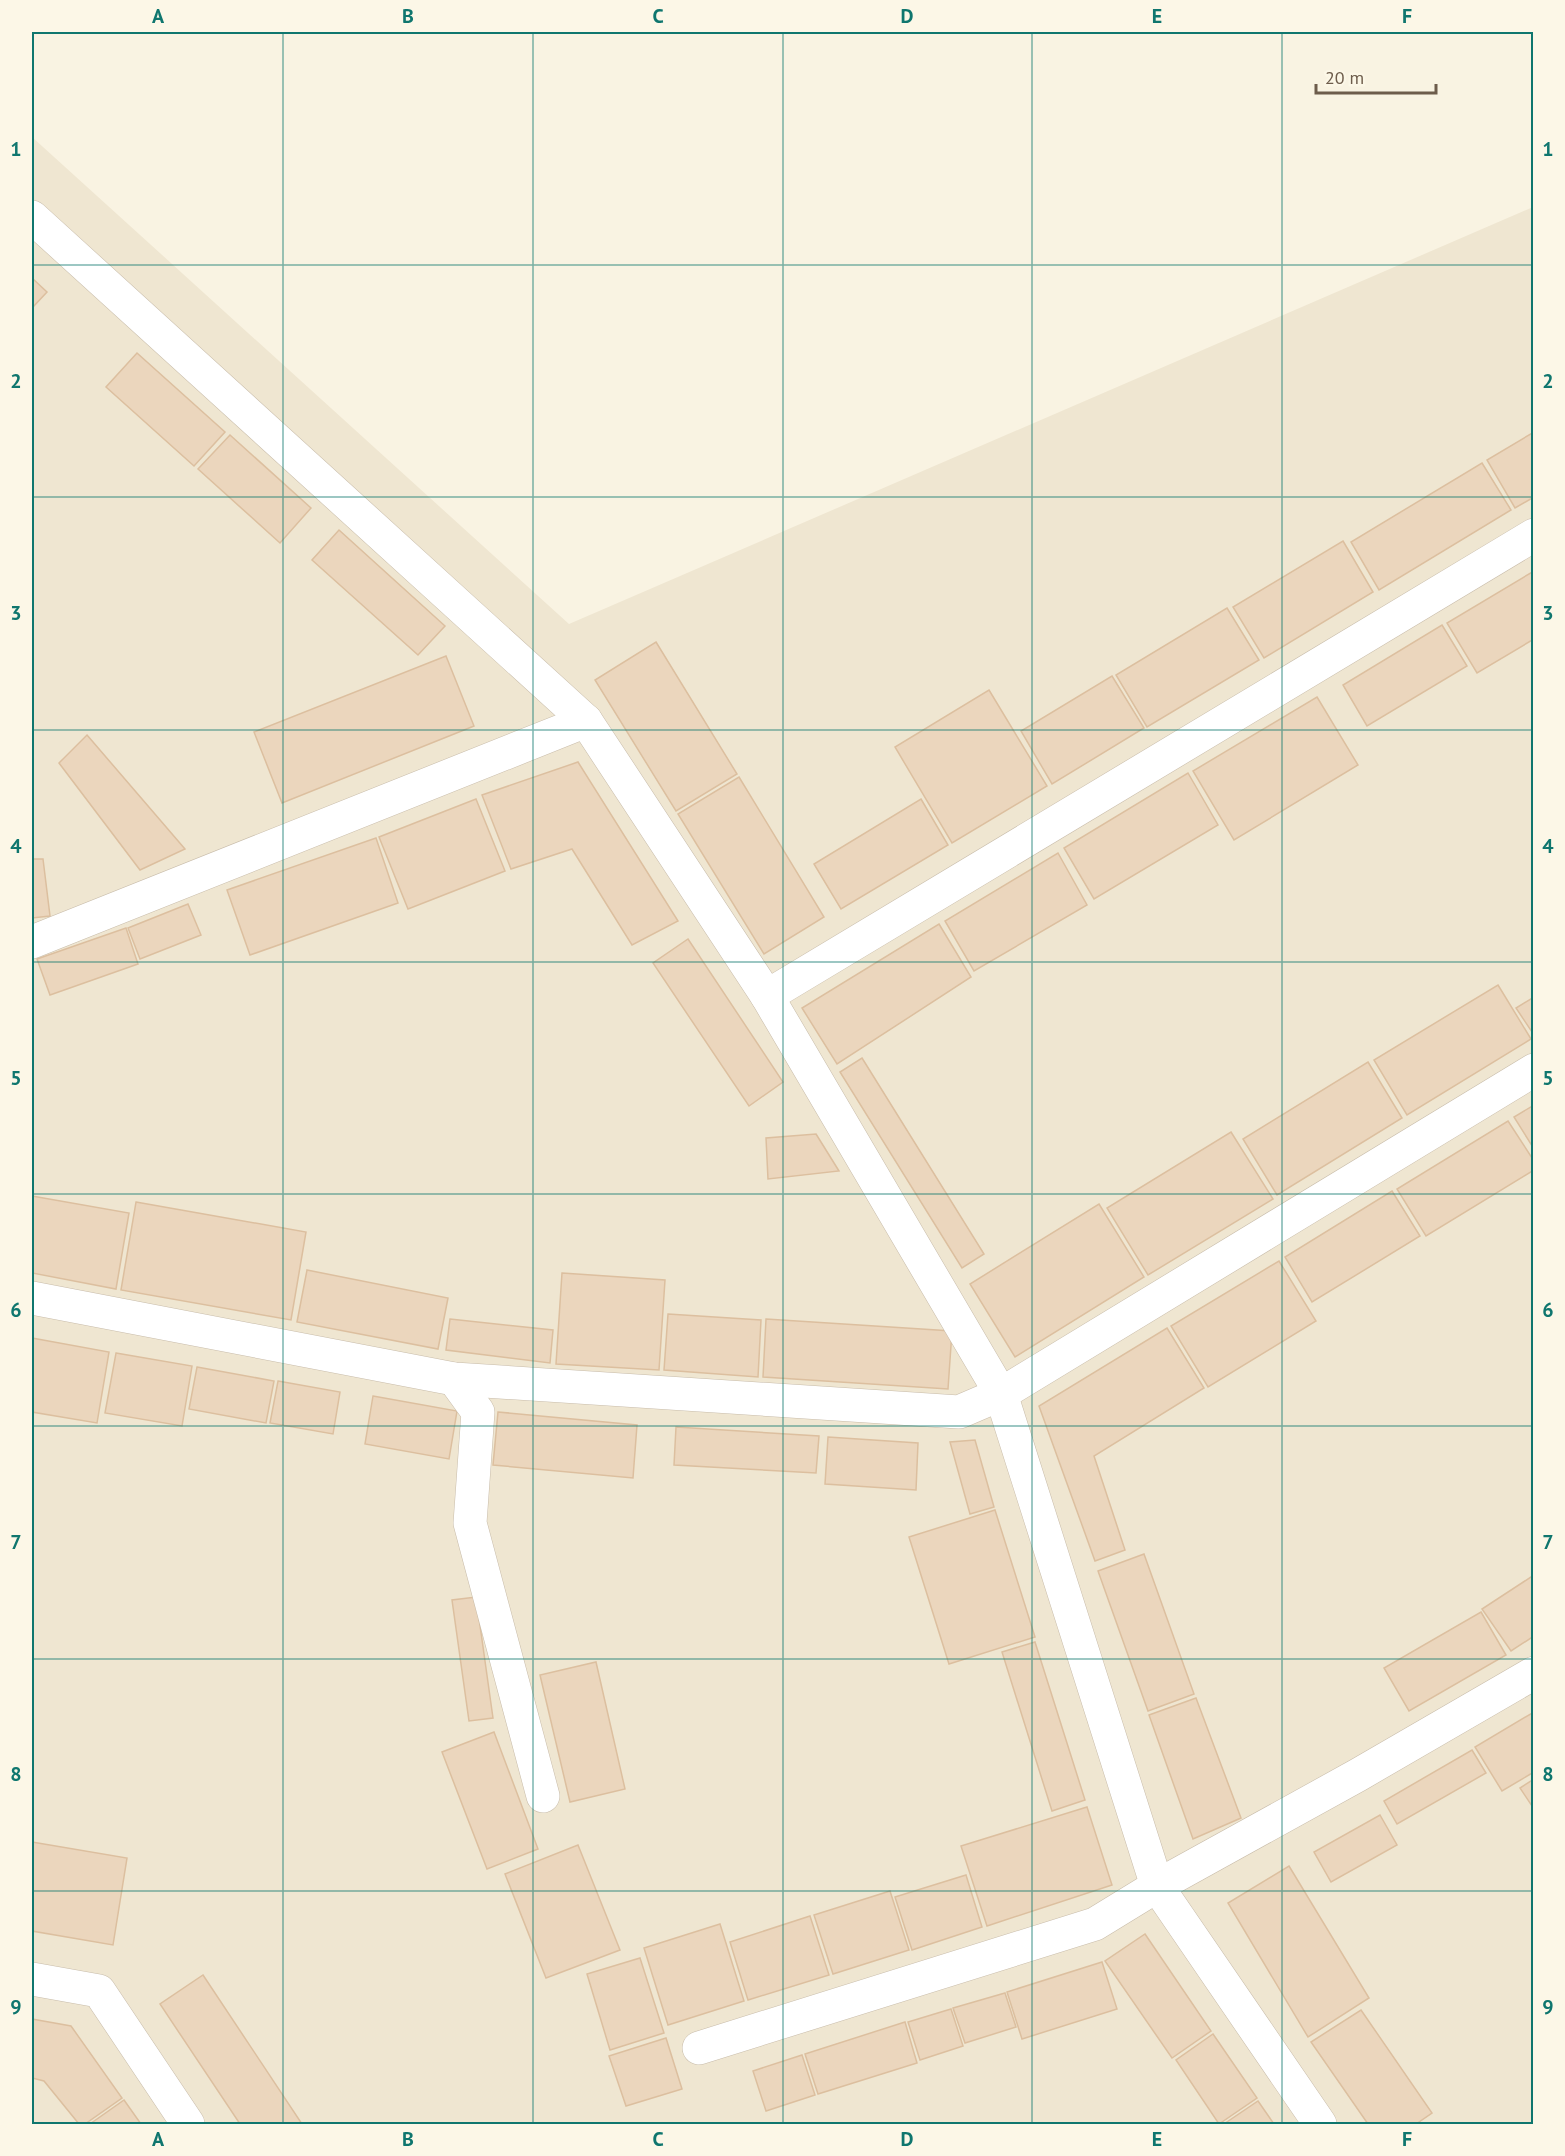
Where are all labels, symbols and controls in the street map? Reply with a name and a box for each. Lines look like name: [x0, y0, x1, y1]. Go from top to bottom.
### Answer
text: A: [152, 3, 165, 29]
text: B: [402, 3, 414, 29]
text: C: [652, 3, 664, 29]
text: D: [901, 3, 914, 29]
text: E: [1152, 3, 1162, 29]
text: F: [1402, 3, 1412, 29]
scale bar: [1316, 57, 1436, 95]
text: 20 m: [1325, 66, 1364, 89]
text: 1: [10, 136, 22, 162]
text: 1: [1542, 136, 1554, 162]
text: 2: [10, 368, 22, 394]
text: 2: [1542, 368, 1554, 394]
text: 3: [10, 600, 22, 626]
text: 3: [1542, 600, 1554, 626]
text: 4: [10, 833, 22, 859]
text: 4: [1542, 833, 1554, 859]
text: 5: [10, 1065, 22, 1091]
text: 5: [1542, 1065, 1554, 1091]
text: 6: [10, 1297, 22, 1323]
text: 6: [1542, 1297, 1554, 1323]
text: 7: [10, 1529, 22, 1555]
text: 7: [1542, 1529, 1554, 1555]
text: 8: [10, 1761, 22, 1787]
text: 8: [1542, 1761, 1554, 1787]
text: 9: [10, 1994, 22, 2020]
text: 9: [1542, 1994, 1554, 2020]
text: A: [152, 2126, 165, 2152]
text: B: [402, 2126, 414, 2152]
text: C: [652, 2126, 664, 2152]
text: D: [901, 2126, 914, 2152]
text: E: [1152, 2126, 1162, 2152]
text: F: [1402, 2126, 1412, 2152]

